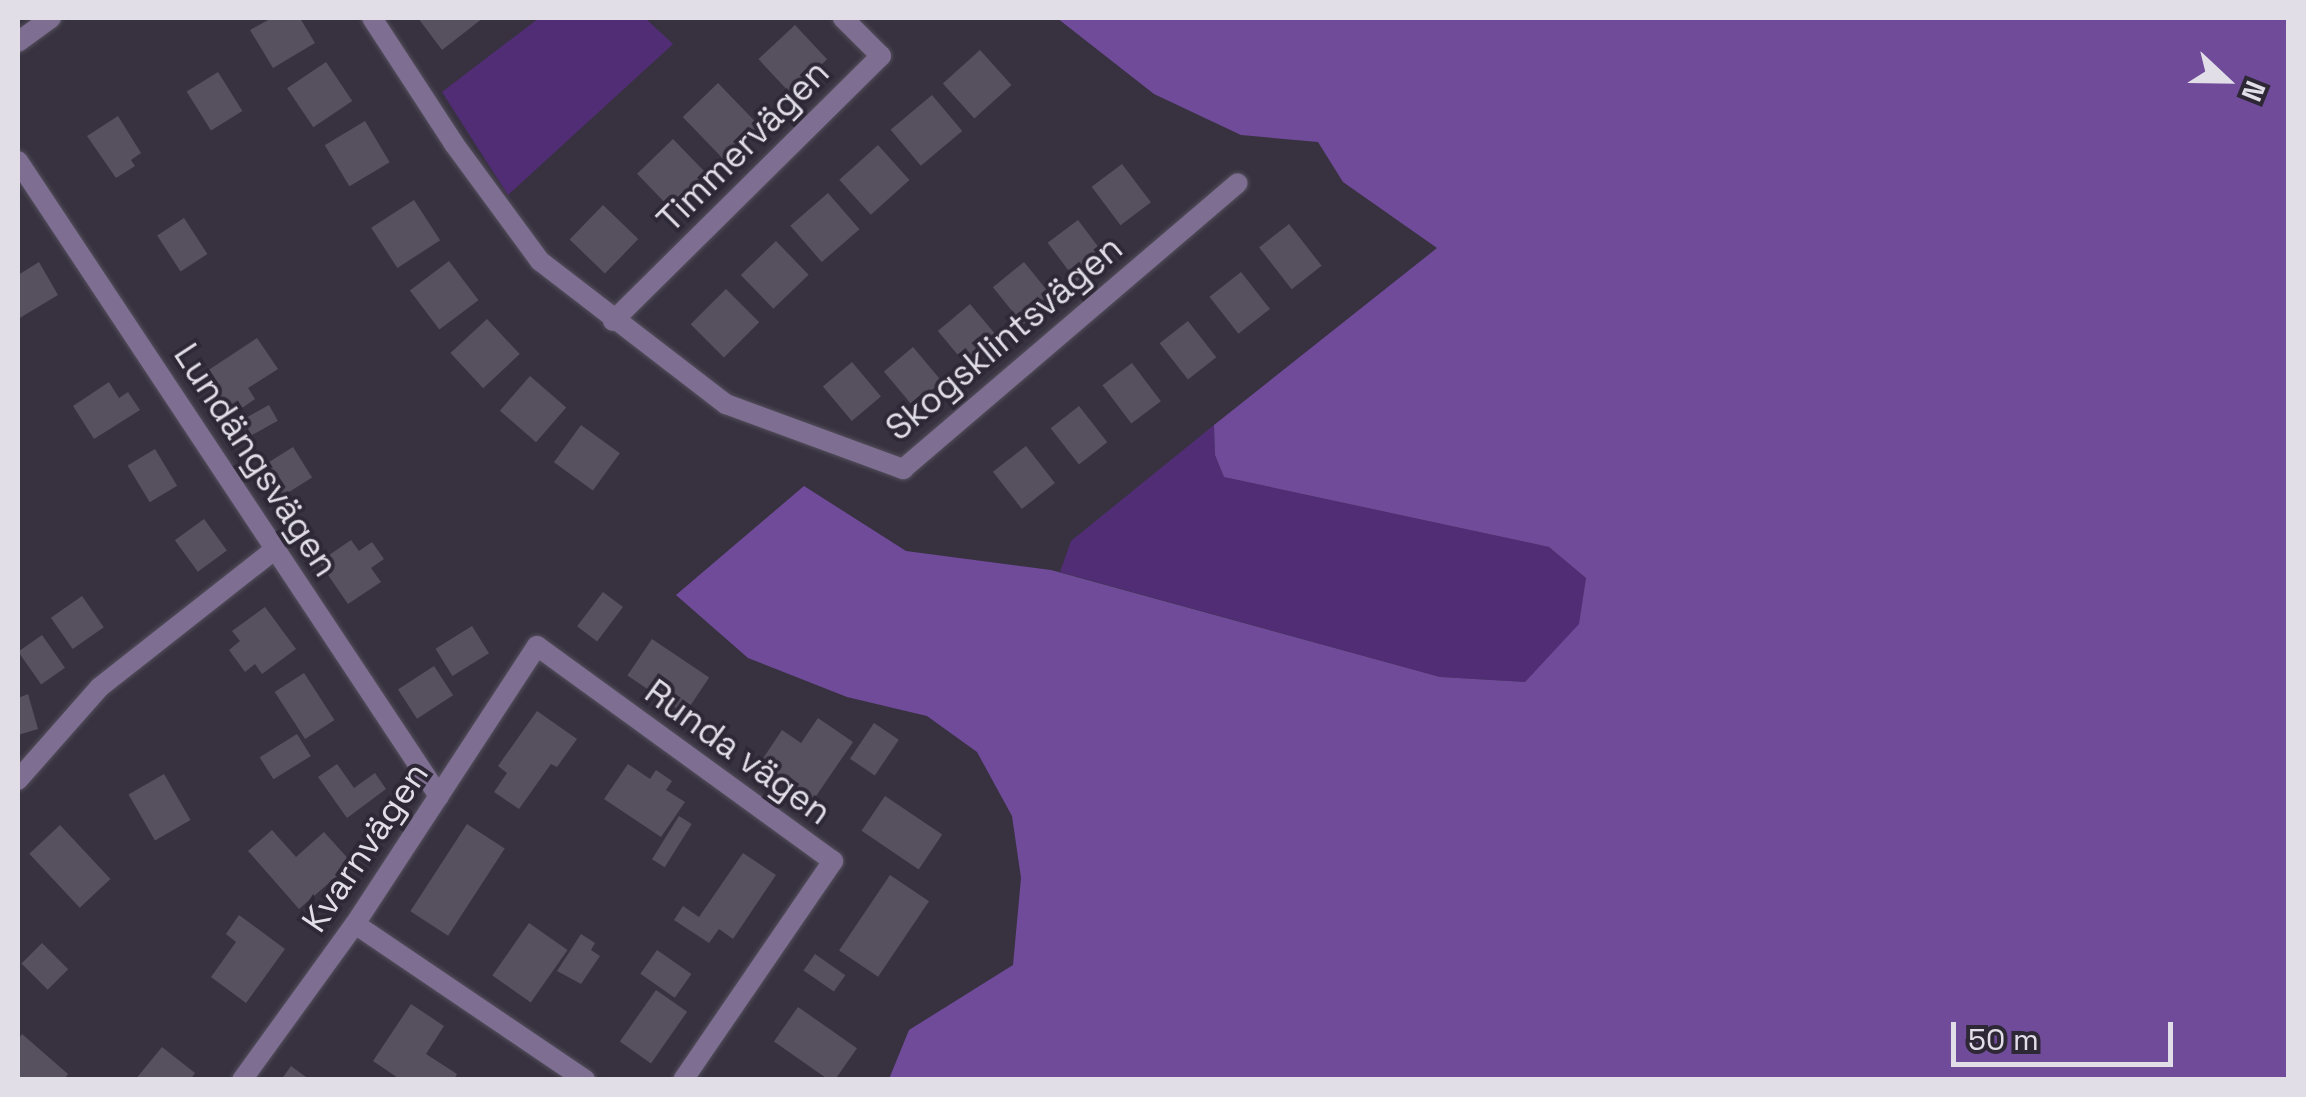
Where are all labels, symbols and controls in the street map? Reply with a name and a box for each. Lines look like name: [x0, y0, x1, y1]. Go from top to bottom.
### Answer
north arrow: [2176, 30, 2276, 130]
street label: Timmervägen: [648, 51, 838, 241]
text: N: [2234, 76, 2274, 107]
street label: Skogsklintsvägen: [877, 227, 1131, 449]
street label: Lundängsvägen: [165, 336, 347, 584]
street label: Runda vägen: [637, 671, 839, 833]
street label: Kvarnvägen: [293, 754, 437, 940]
scale bar: [1956, 1002, 2178, 1064]
text: 50 m: [1968, 1020, 2039, 1059]

